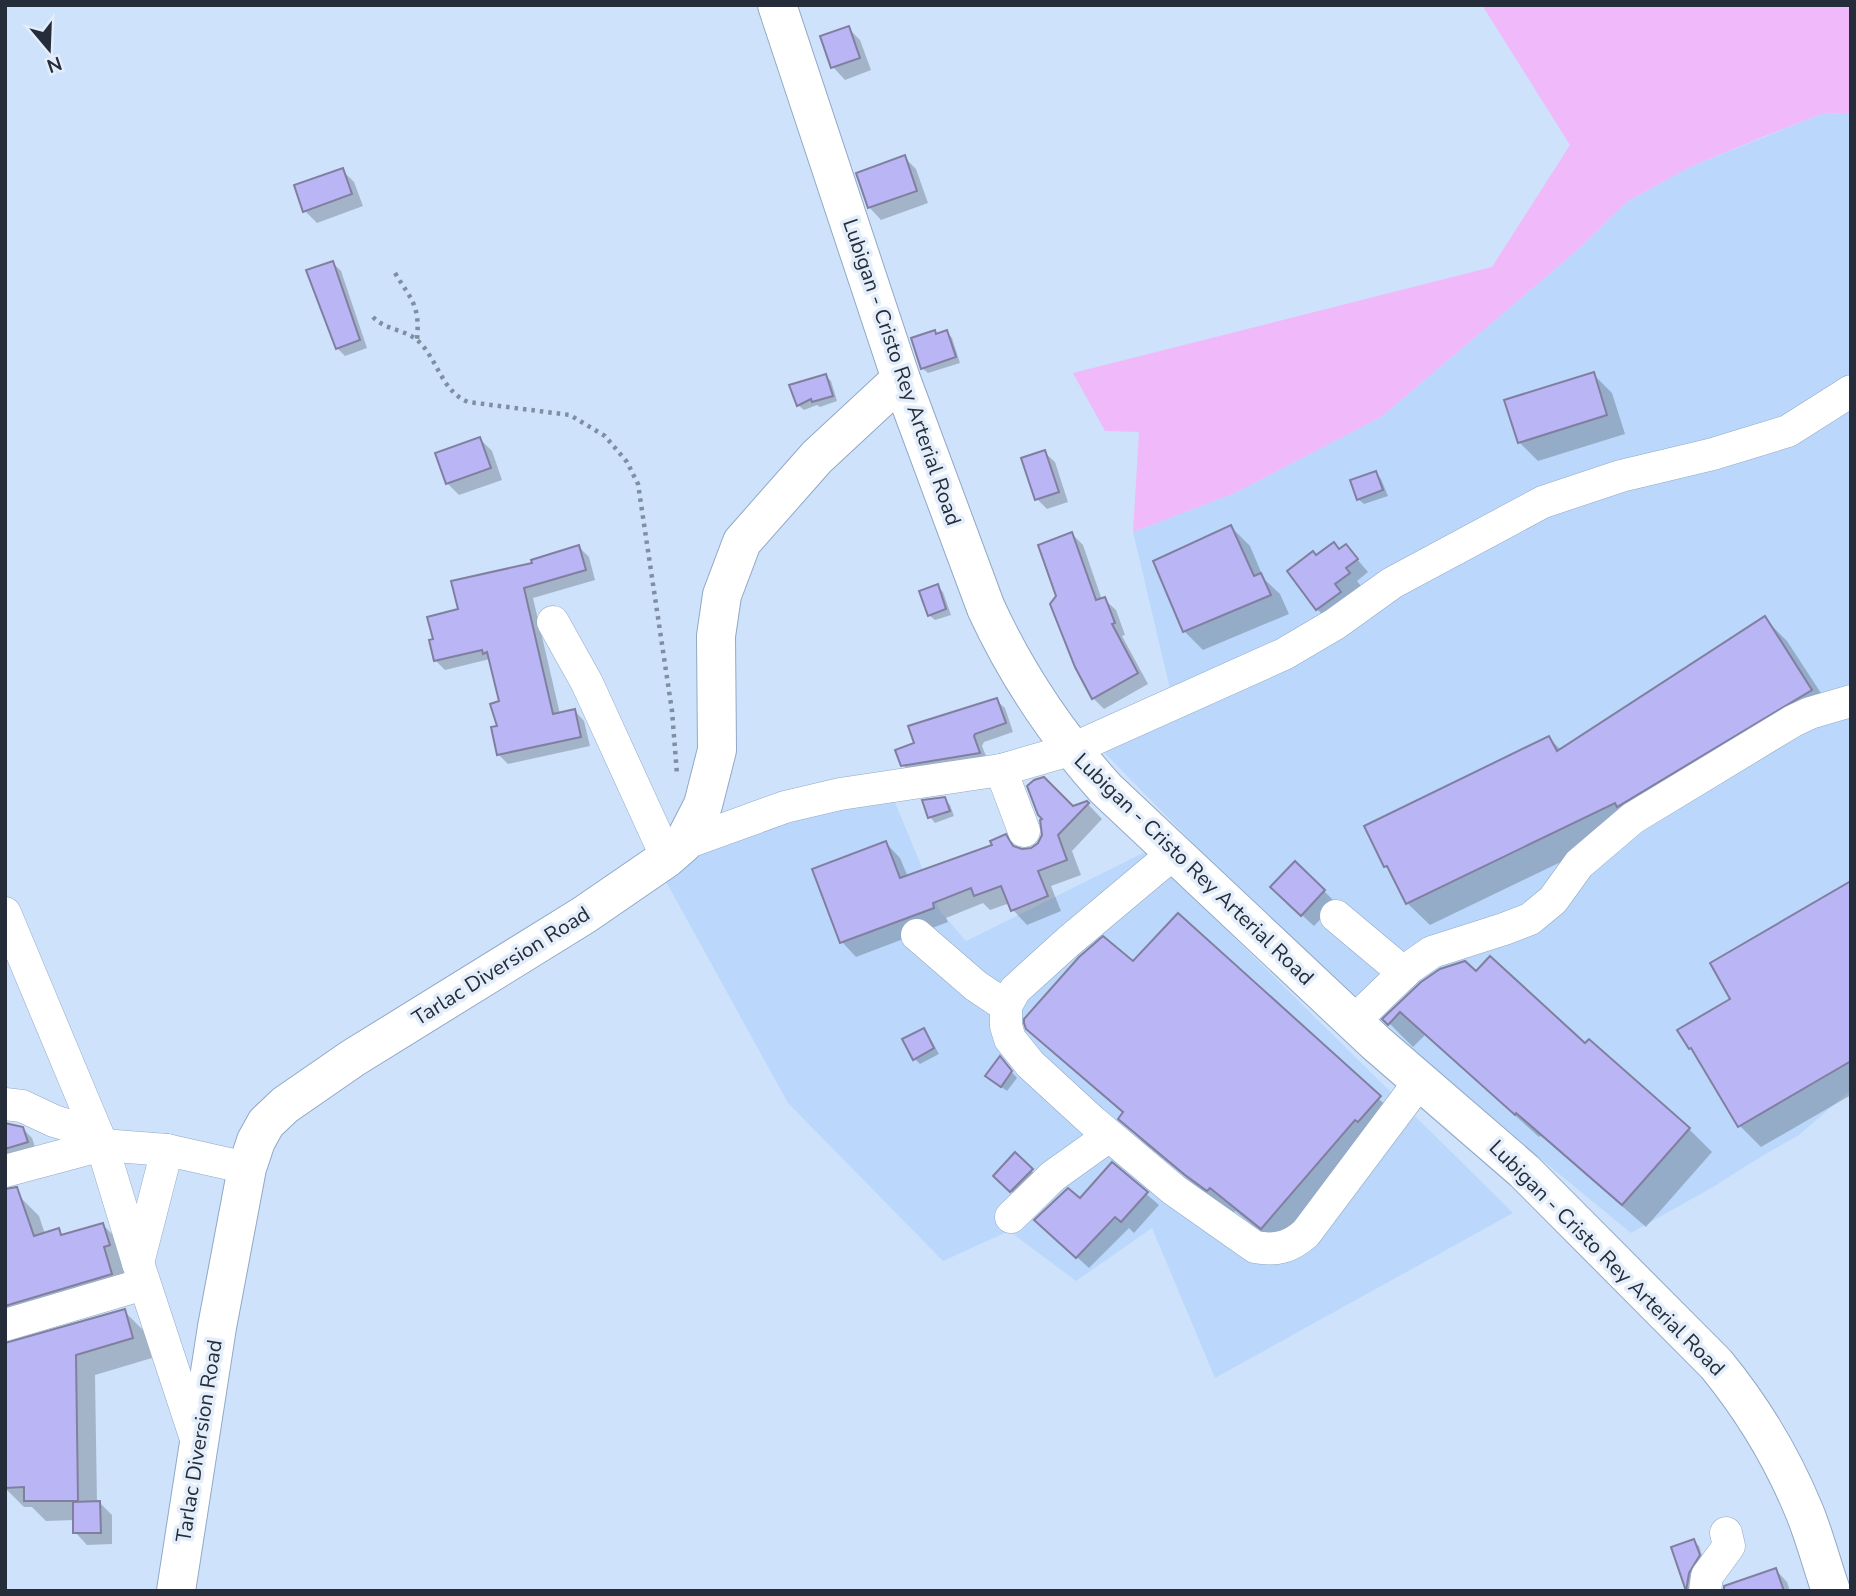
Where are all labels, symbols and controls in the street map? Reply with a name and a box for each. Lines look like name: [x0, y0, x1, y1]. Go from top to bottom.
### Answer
north arrow: [14, 14, 84, 84]
text: N: [43, 50, 65, 79]
street label: Lubigan - Cristo Rey Arterial Road: [836, 215, 968, 529]
street label: Lubigan - Cristo Rey Arterial Road: [1068, 747, 1320, 991]
street label: Tarlac Diversion Road: [407, 900, 595, 1032]
street label: Lubigan - Cristo Rey Arterial Road: [1483, 1134, 1731, 1382]
street label: Tarlac Diversion Road: [169, 1338, 229, 1544]

